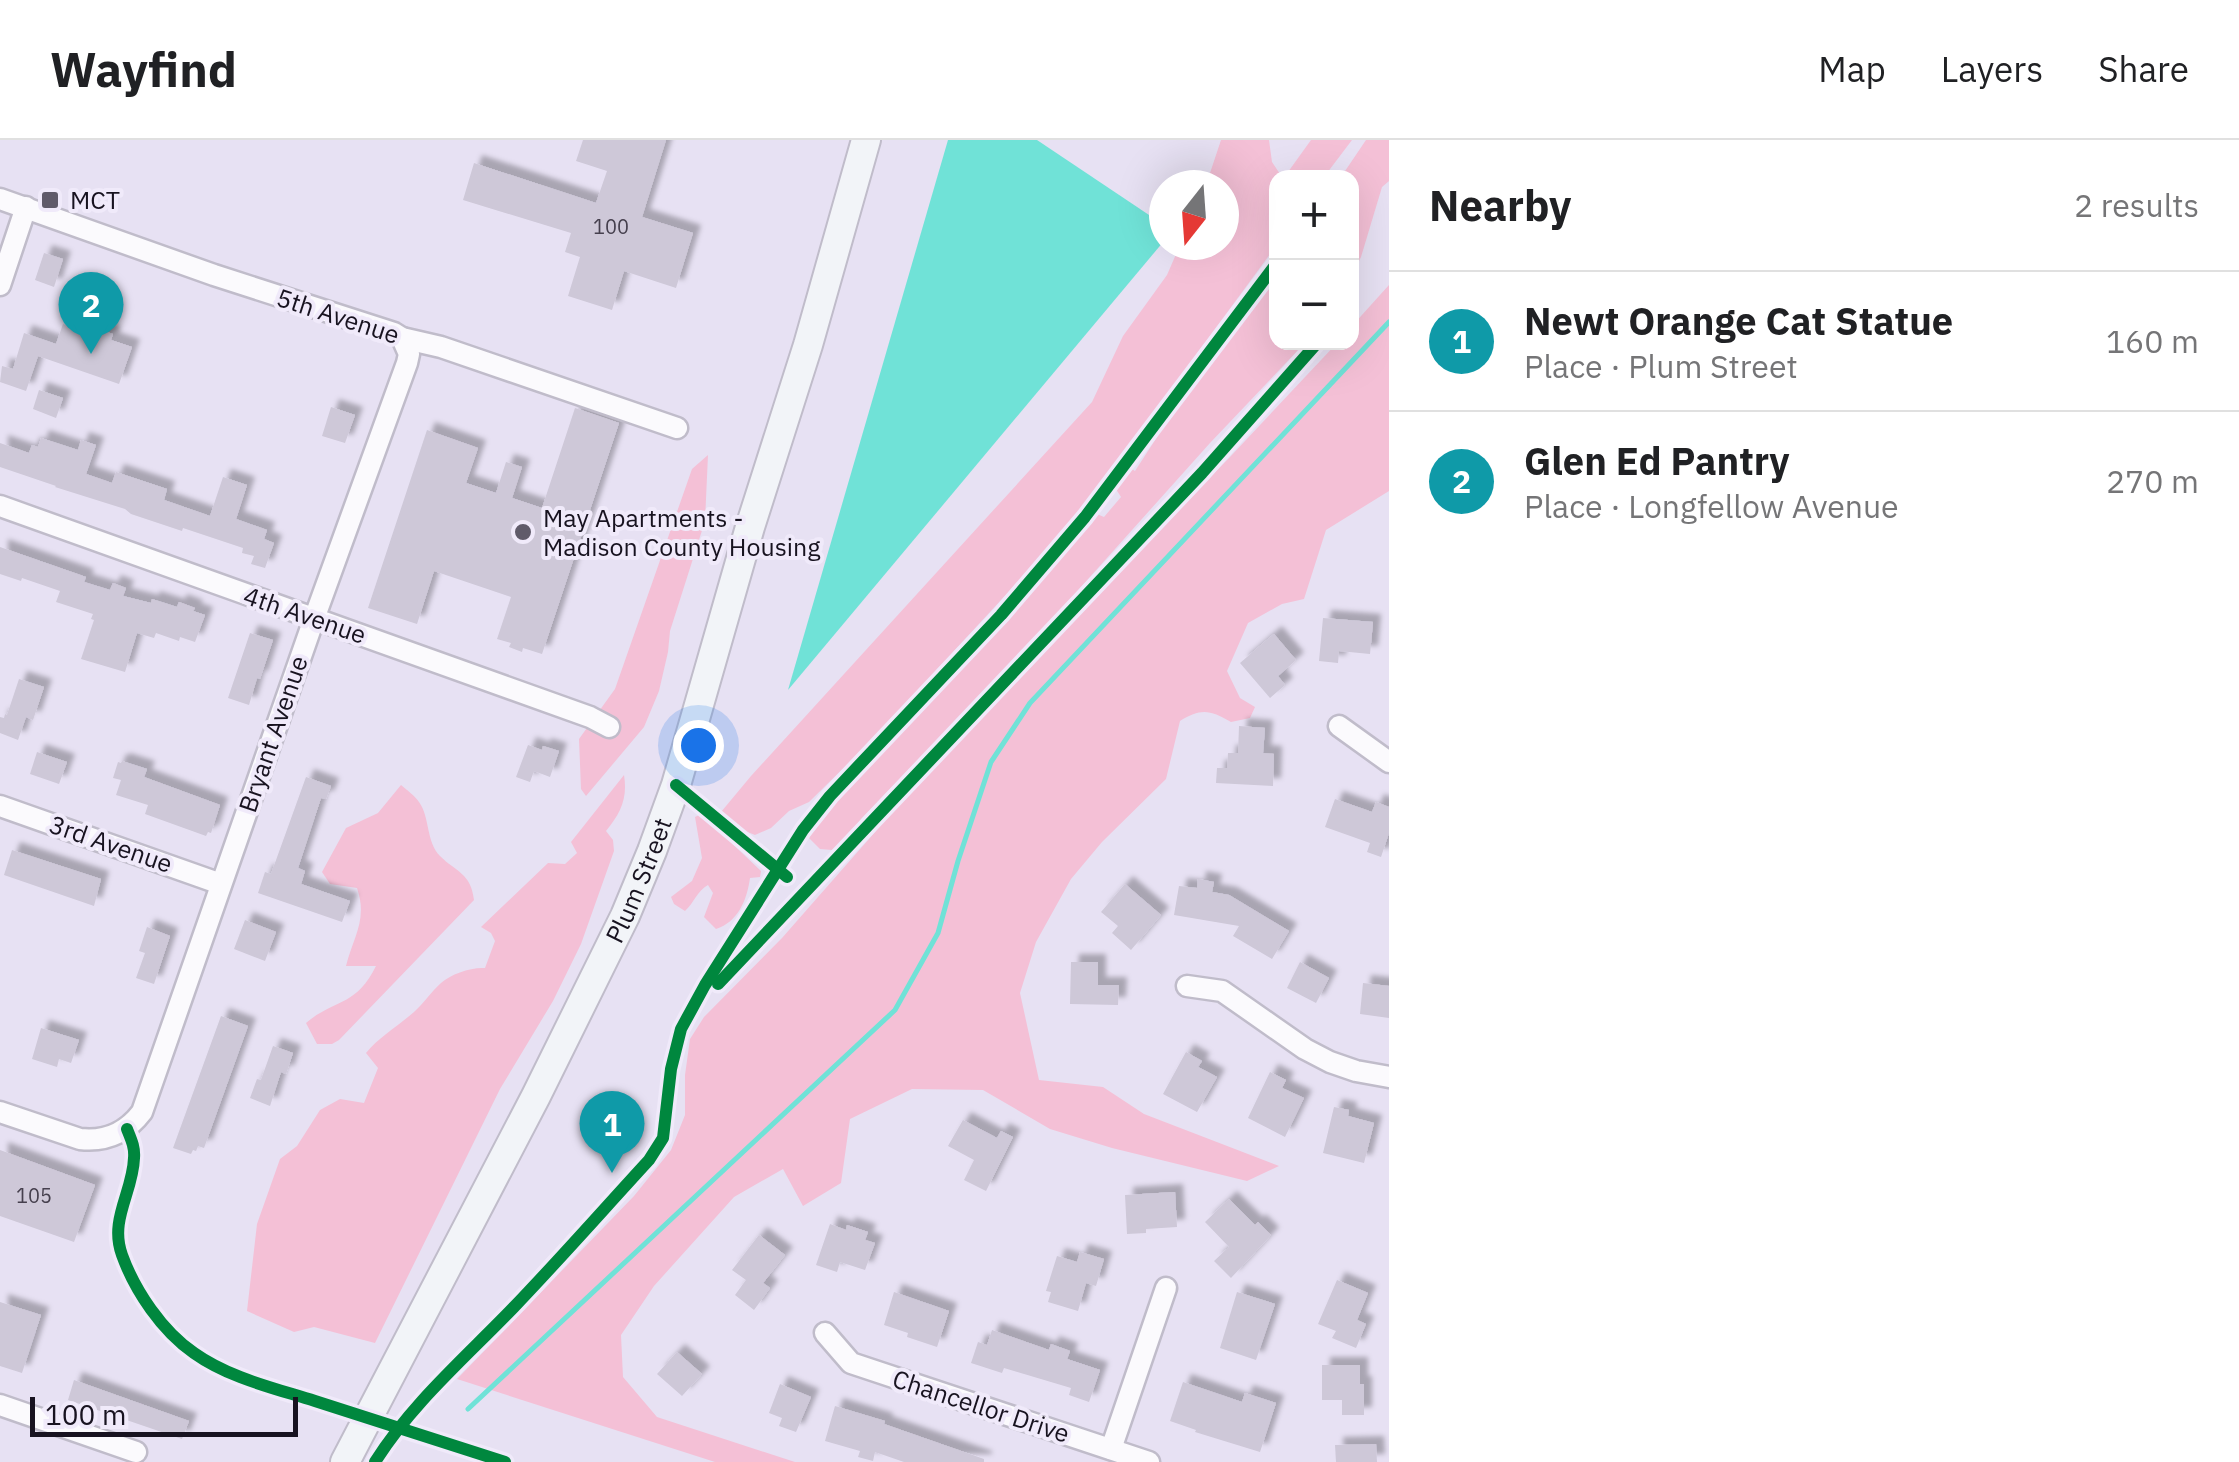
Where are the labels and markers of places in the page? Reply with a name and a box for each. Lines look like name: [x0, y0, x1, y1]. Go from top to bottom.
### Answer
place label: MCT: [70, 183, 120, 216]
marker: MCT: [39, 189, 61, 211]
pin: 2: [58, 272, 124, 354]
place label: May Apartments - Madison County Housing: [543, 501, 820, 563]
marker: May Apartments - Madison County Housing: [512, 521, 534, 543]
pin: 1: [580, 1090, 644, 1173]

